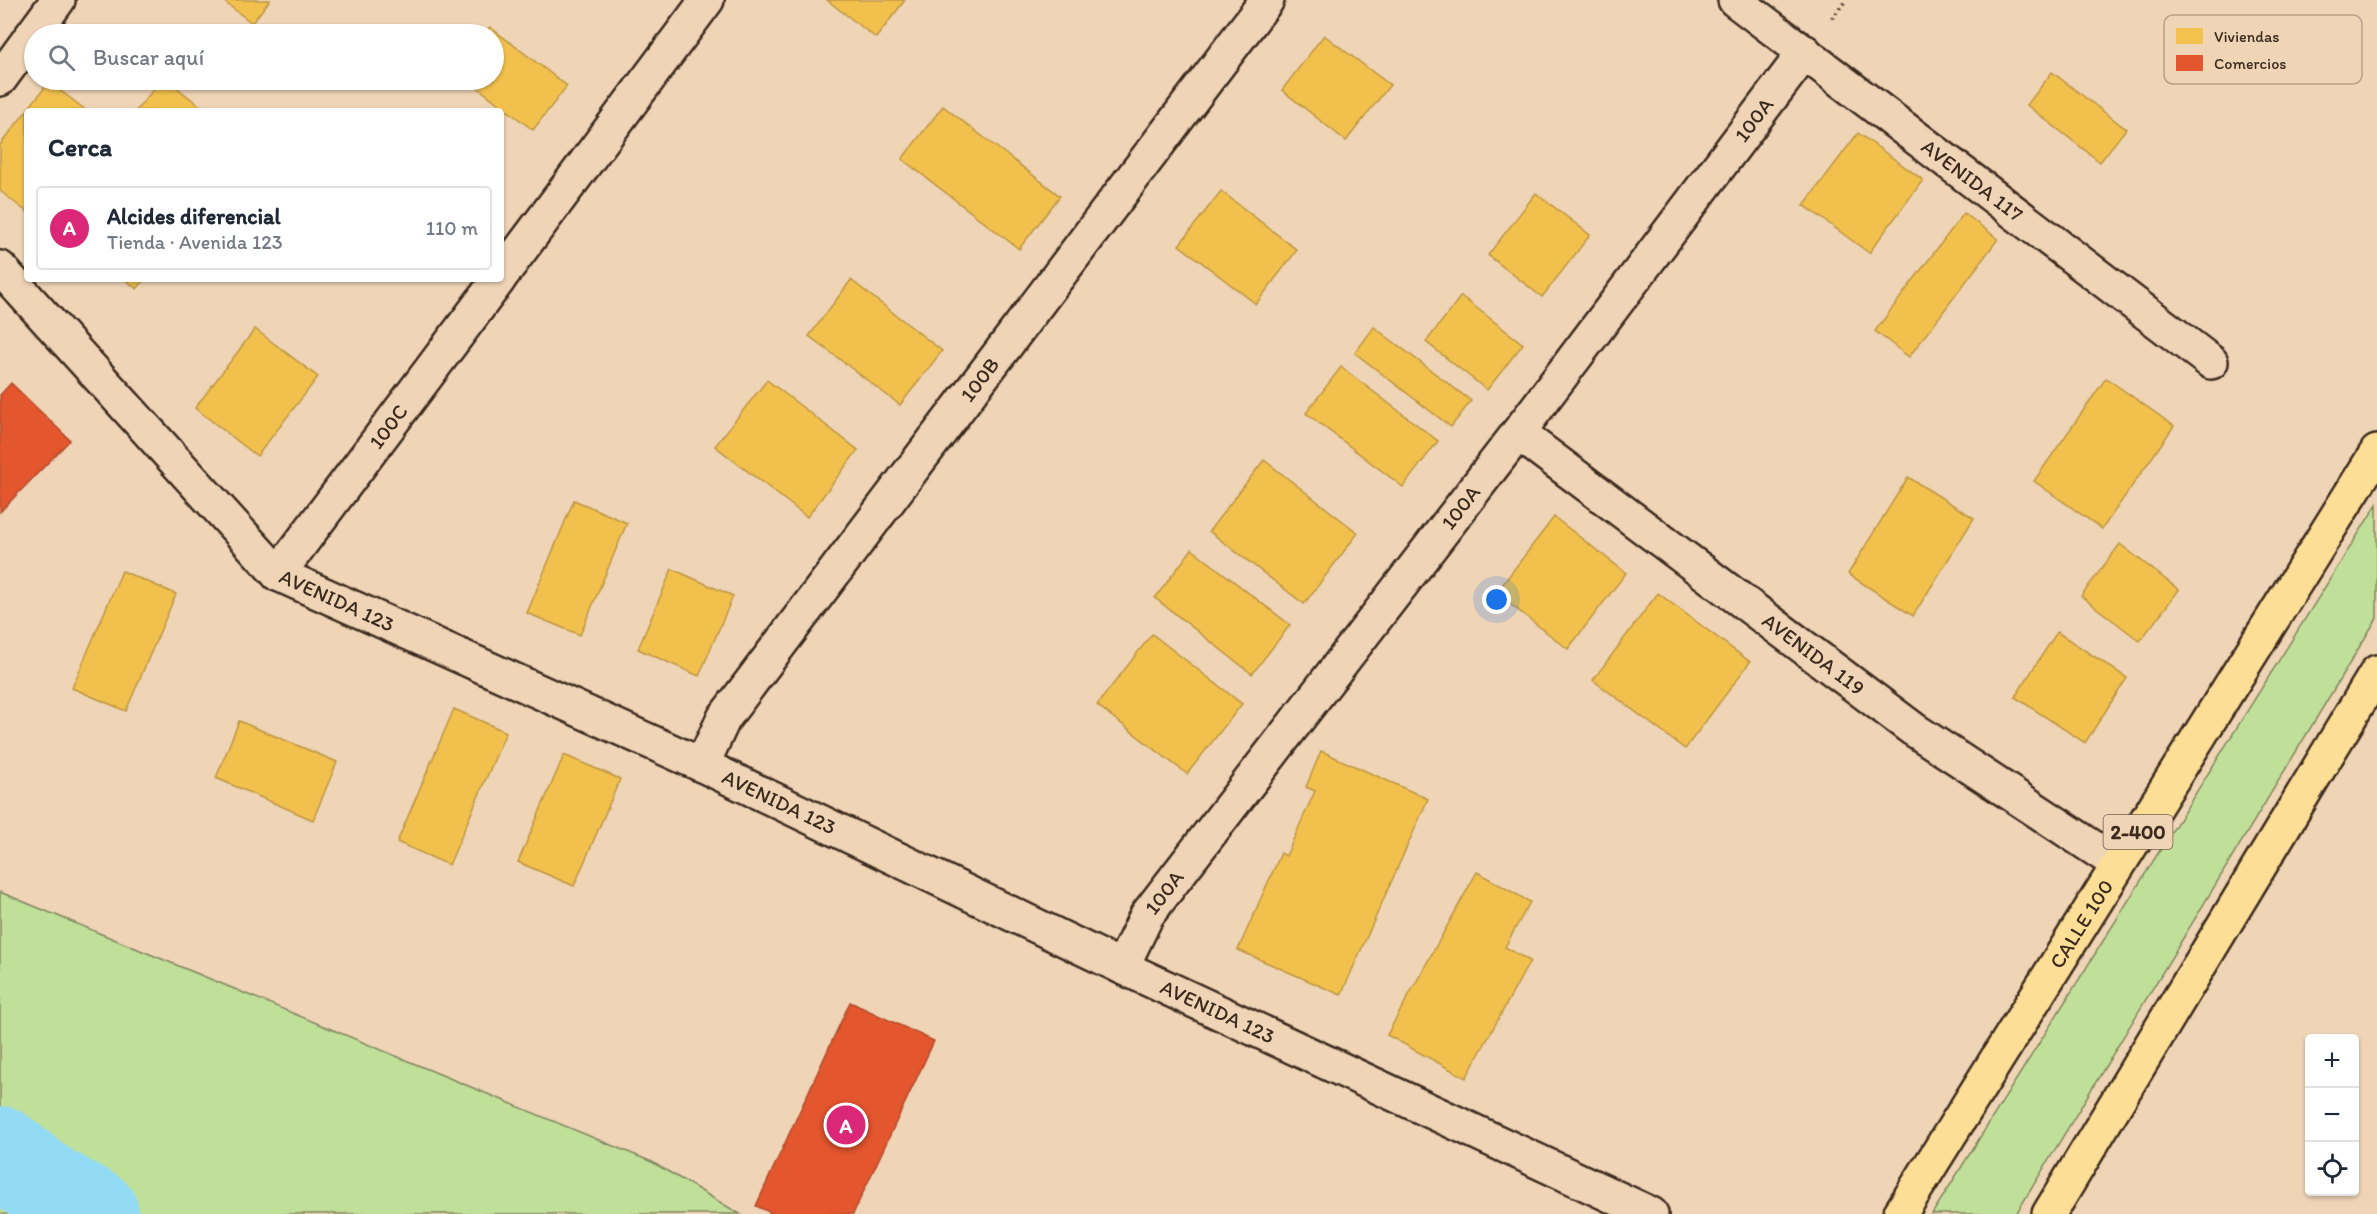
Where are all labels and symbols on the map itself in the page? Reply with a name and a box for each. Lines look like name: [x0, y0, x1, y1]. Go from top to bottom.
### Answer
legend: [2164, 15, 2362, 84]
text: Viviendas: [2214, 27, 2279, 46]
text: Comercios: [2214, 54, 2286, 73]
street label: 100A: [1729, 92, 1779, 147]
street label: AVENIDA 117: [1917, 133, 2028, 227]
street label: 100B: [955, 352, 1004, 407]
street label: 100C: [363, 399, 413, 454]
street label: 100A: [1435, 480, 1486, 534]
street label: AVENIDA 123: [276, 563, 398, 637]
your location: [1482, 585, 1511, 614]
street label: AVENIDA 119: [1758, 607, 1870, 700]
street label: AVENIDA 123: [718, 764, 840, 840]
road number: 2-400: [2104, 815, 2172, 849]
street label: 100A: [1139, 865, 1189, 919]
street label: CALLE 100: [2044, 875, 2118, 973]
street label: AVENIDA 123: [1157, 974, 1279, 1049]
pin: A: [826, 1102, 866, 1148]

